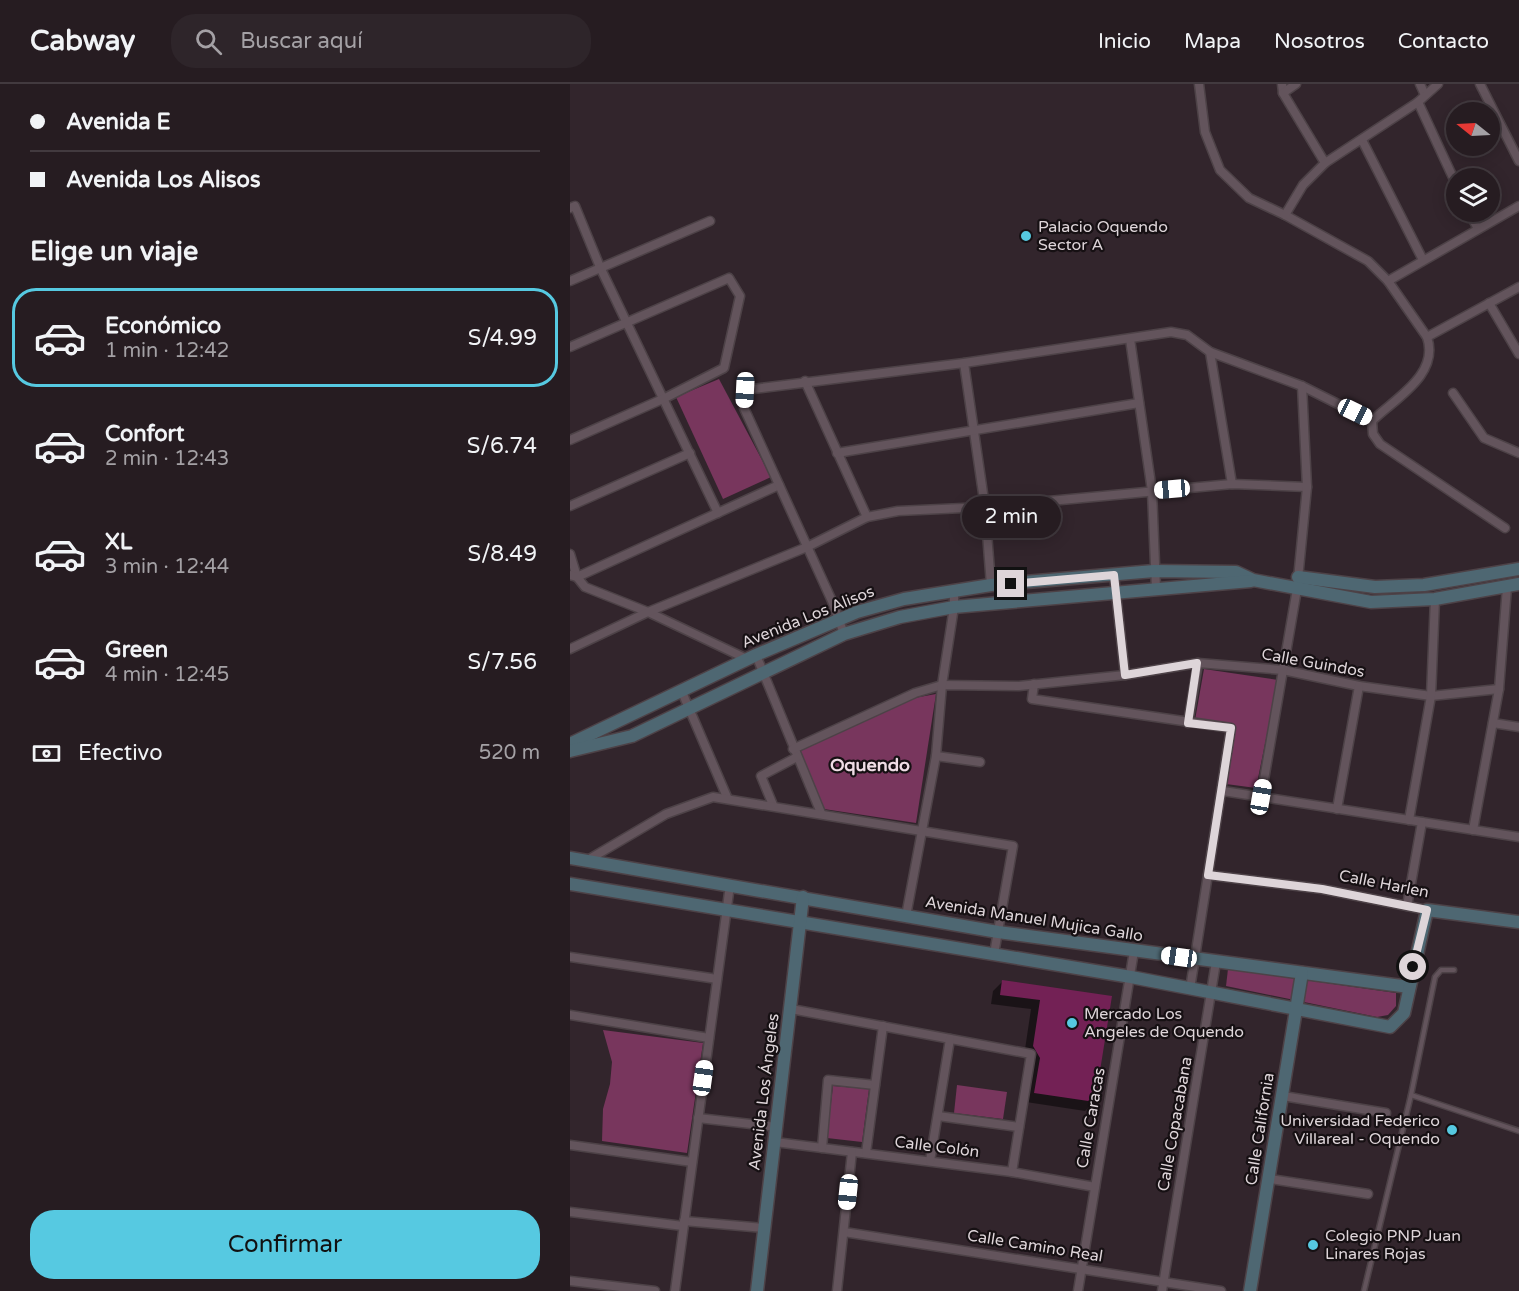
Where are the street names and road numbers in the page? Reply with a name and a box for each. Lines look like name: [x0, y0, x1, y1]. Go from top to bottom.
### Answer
street label: Avenida Los Alisos: [739, 581, 877, 653]
street label: Calle Guindos: [1260, 644, 1366, 682]
street label: Calle Harlen: [1337, 865, 1431, 903]
street label: Avenida Manuel Mujica Gallo: [924, 892, 1144, 946]
street label: Avenida Los Ángeles: [744, 1012, 784, 1172]
street label: Calle Copacabana: [1153, 1055, 1197, 1193]
street label: Calle Caracas: [1072, 1066, 1110, 1170]
street label: Calle California: [1241, 1071, 1279, 1187]
street label: Calle Colón: [893, 1132, 981, 1162]
street label: Calle Camino Real: [966, 1225, 1104, 1267]

